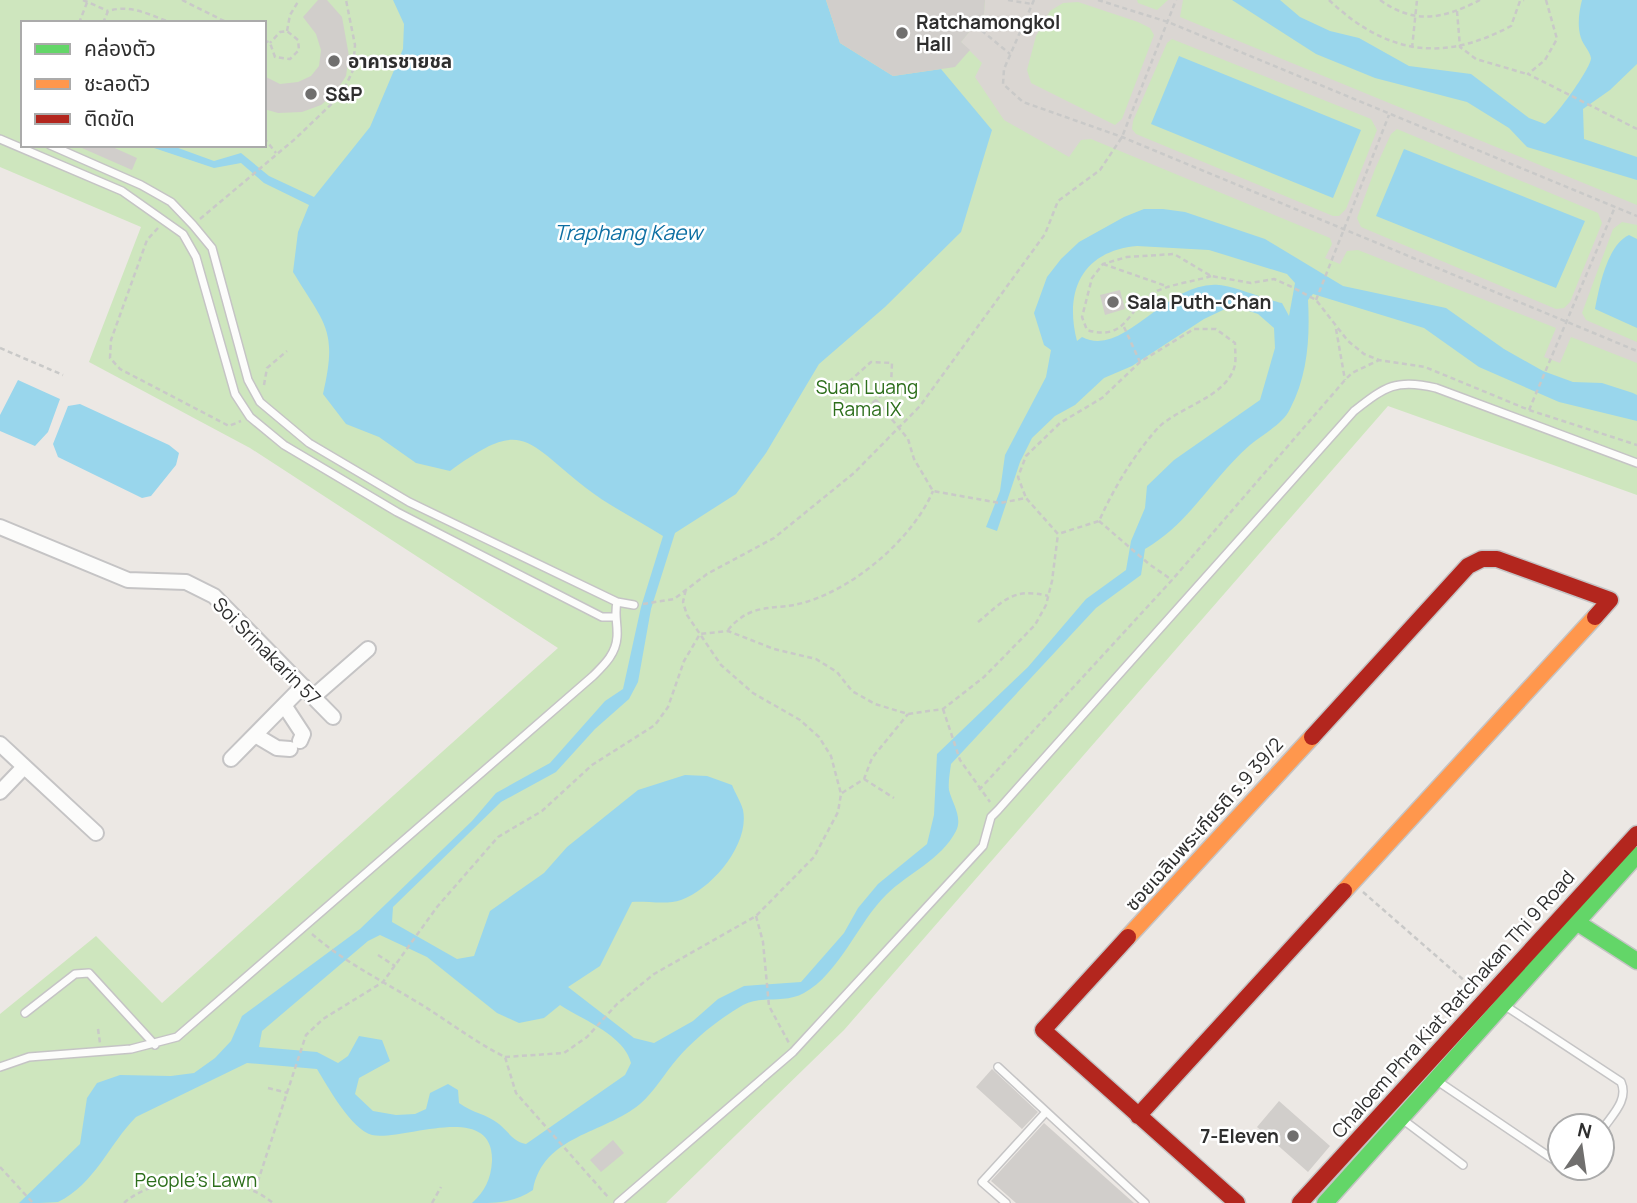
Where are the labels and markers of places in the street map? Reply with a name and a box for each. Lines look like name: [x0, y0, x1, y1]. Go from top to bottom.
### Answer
place label: Ratchamongkol Hall: [916, 9, 1060, 57]
marker: Ratchamongkol Hall: [894, 25, 910, 41]
place label: อาคารชายชล: [348, 48, 452, 74]
marker: อาคารชายชล: [326, 53, 342, 69]
place label: S&P: [325, 81, 362, 107]
marker: S&P: [303, 86, 319, 102]
place label: Sala Puth-Chan: [1127, 289, 1271, 315]
marker: Sala Puth-Chan: [1105, 294, 1121, 310]
place label: 7-Eleven: [1200, 1123, 1279, 1149]
marker: 7-Eleven: [1285, 1128, 1301, 1144]

